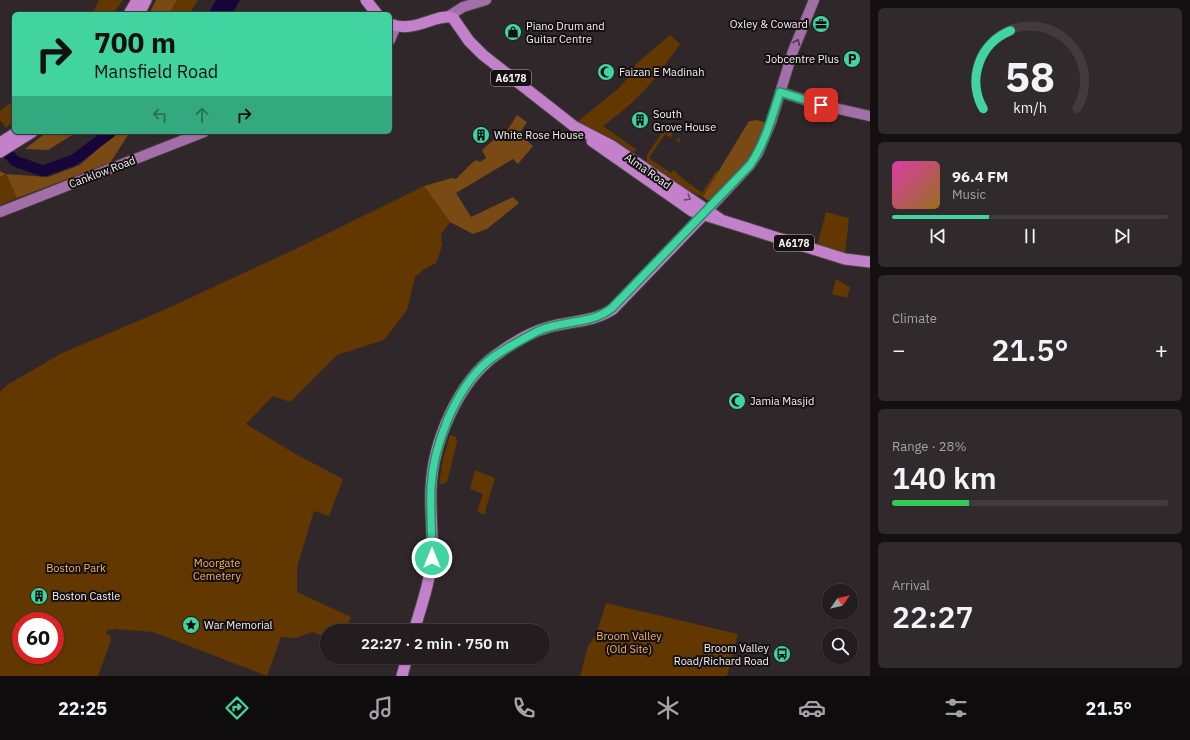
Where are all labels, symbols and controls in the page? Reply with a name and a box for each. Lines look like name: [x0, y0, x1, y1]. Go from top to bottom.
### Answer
office icon: Oxley & Coward: [811, 14, 831, 34]
place label: Oxley & Coward: [730, 17, 808, 31]
place label: Piano Drum and Guitar Centre: [526, 19, 605, 46]
shop icon: Piano Drum and Guitar Centre: [503, 22, 523, 42]
text: 700 m: [94, 24, 176, 61]
icon: right: [28, 28, 80, 80]
one-way arrow: [792, 38, 800, 45]
parking icon: Jobcentre Plus: [842, 49, 862, 69]
text: 58: [1005, 49, 1055, 103]
place label: Jobcentre Plus: [765, 52, 839, 66]
text: Mansfield Road: [94, 60, 218, 83]
mosque icon: Faizan E Madinah: [596, 62, 616, 82]
place label: Faizan E Madinah: [619, 65, 704, 79]
road number: A6178: [491, 70, 531, 86]
pin: [804, 88, 838, 122]
icon: arrive: [810, 94, 832, 116]
text: km/h: [1013, 97, 1047, 116]
icon: left: [149, 104, 171, 126]
icon: ahead: [191, 104, 213, 126]
icon: right: [233, 104, 255, 126]
place label: South Grove House: [653, 107, 716, 134]
building icon: South Grove House: [630, 110, 650, 130]
building icon: White Rose House: [471, 125, 491, 145]
place label: White Rose House: [494, 128, 584, 142]
street label: Alma Road: [622, 150, 674, 192]
street label: Canklow Road: [67, 153, 137, 191]
text: 96.4 FM: [952, 167, 1008, 186]
text: Music: [952, 186, 986, 203]
one-way arrow: [684, 193, 691, 201]
icon: previous: [927, 225, 949, 247]
icon: pause: [1019, 225, 1041, 247]
icon: next: [1111, 225, 1133, 247]
road number: A6178: [774, 235, 814, 251]
text: Climate: [892, 310, 937, 327]
text: 21.5°: [991, 330, 1069, 369]
text: −: [892, 335, 905, 364]
text: +: [1155, 335, 1168, 364]
mosque icon: Jamia Masjid: [727, 391, 747, 411]
place label: Jamia Masjid: [750, 394, 814, 408]
text: Range · 28%: [892, 438, 966, 455]
text: 140 km: [892, 458, 997, 497]
position arrow: [411, 537, 453, 579]
park label: Moorgate Cemetery: [193, 556, 242, 583]
park label: Boston Park: [46, 561, 106, 575]
text: Arrival: [892, 577, 930, 594]
north arrow: [822, 584, 858, 620]
map controls: [822, 584, 858, 664]
building icon: Boston Castle: [29, 586, 49, 606]
place label: Boston Castle: [52, 589, 120, 603]
text: 22:27: [892, 597, 974, 636]
speed limit sign: 60: [12, 612, 64, 664]
place icon: War Memorial: [181, 615, 201, 635]
place label: War Memorial: [204, 618, 273, 632]
button: search: [822, 628, 858, 664]
park label: Broom Valley (Old Site): [596, 629, 662, 656]
text: 22:27 · 2 min · 750 m: [361, 634, 509, 653]
place label: Broom Valley Road/Richard Road: [674, 641, 769, 668]
bus stop icon: Broom Valley Road/Richard Road: [772, 644, 792, 664]
icon: directions: [223, 694, 251, 722]
icon: music: [367, 694, 395, 722]
icon: phone: [510, 694, 538, 722]
icon: climate: [654, 694, 682, 722]
icon: car: [798, 694, 826, 722]
icon: filters: [942, 694, 970, 722]
text: 22:25: [58, 697, 107, 720]
text: 21.5°: [1086, 697, 1132, 720]

